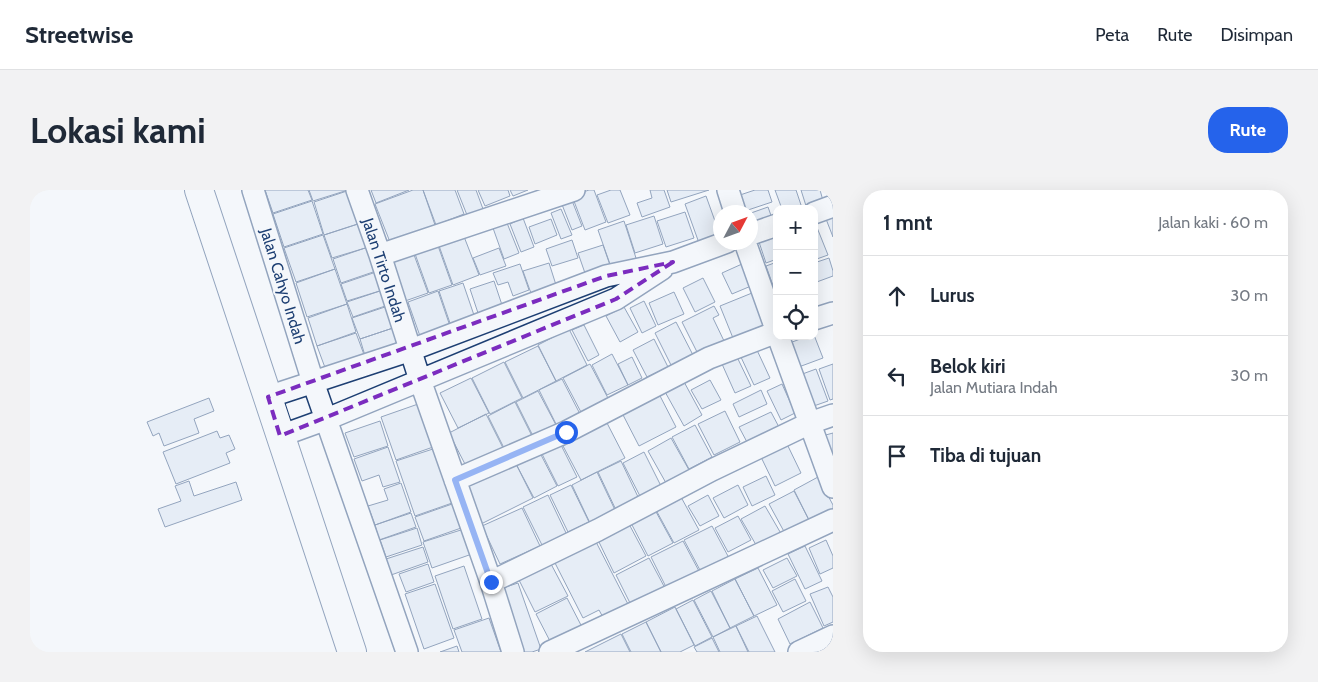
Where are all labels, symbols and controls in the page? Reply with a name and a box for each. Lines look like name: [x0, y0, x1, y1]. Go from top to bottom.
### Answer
text: Streetwise: [25, 20, 133, 49]
text: Peta: [1095, 24, 1129, 46]
text: Rute: [1157, 24, 1192, 46]
text: Disimpan: [1220, 24, 1293, 46]
button: Rute: [1208, 107, 1288, 153]
text: Lokasi kami: [30, 109, 206, 152]
north arrow: [713, 205, 758, 250]
map controls: [773, 205, 818, 340]
button: +: [773, 205, 818, 250]
text: 1 mnt: [883, 210, 932, 235]
text: Jalan kaki · 60 m: [1158, 213, 1268, 232]
street label: Jalan Tirto Indah: [358, 215, 410, 324]
street label: Jalan Cahyo Indah: [256, 225, 310, 346]
button: −: [773, 250, 818, 295]
icon: ahead: [883, 282, 911, 310]
text: Lurus: [930, 284, 975, 307]
text: 30 m: [1231, 286, 1268, 305]
button: locate: [773, 295, 818, 340]
text: Belok kiri: [930, 355, 1006, 378]
icon: left: [883, 362, 911, 390]
text: 30 m: [1231, 366, 1268, 385]
text: Jalan Mutiara Indah: [930, 378, 1058, 397]
route start: [555, 421, 578, 444]
icon: arrive: [883, 442, 911, 470]
text: Tiba di tujuan: [930, 444, 1041, 467]
route end: [480, 571, 503, 594]

